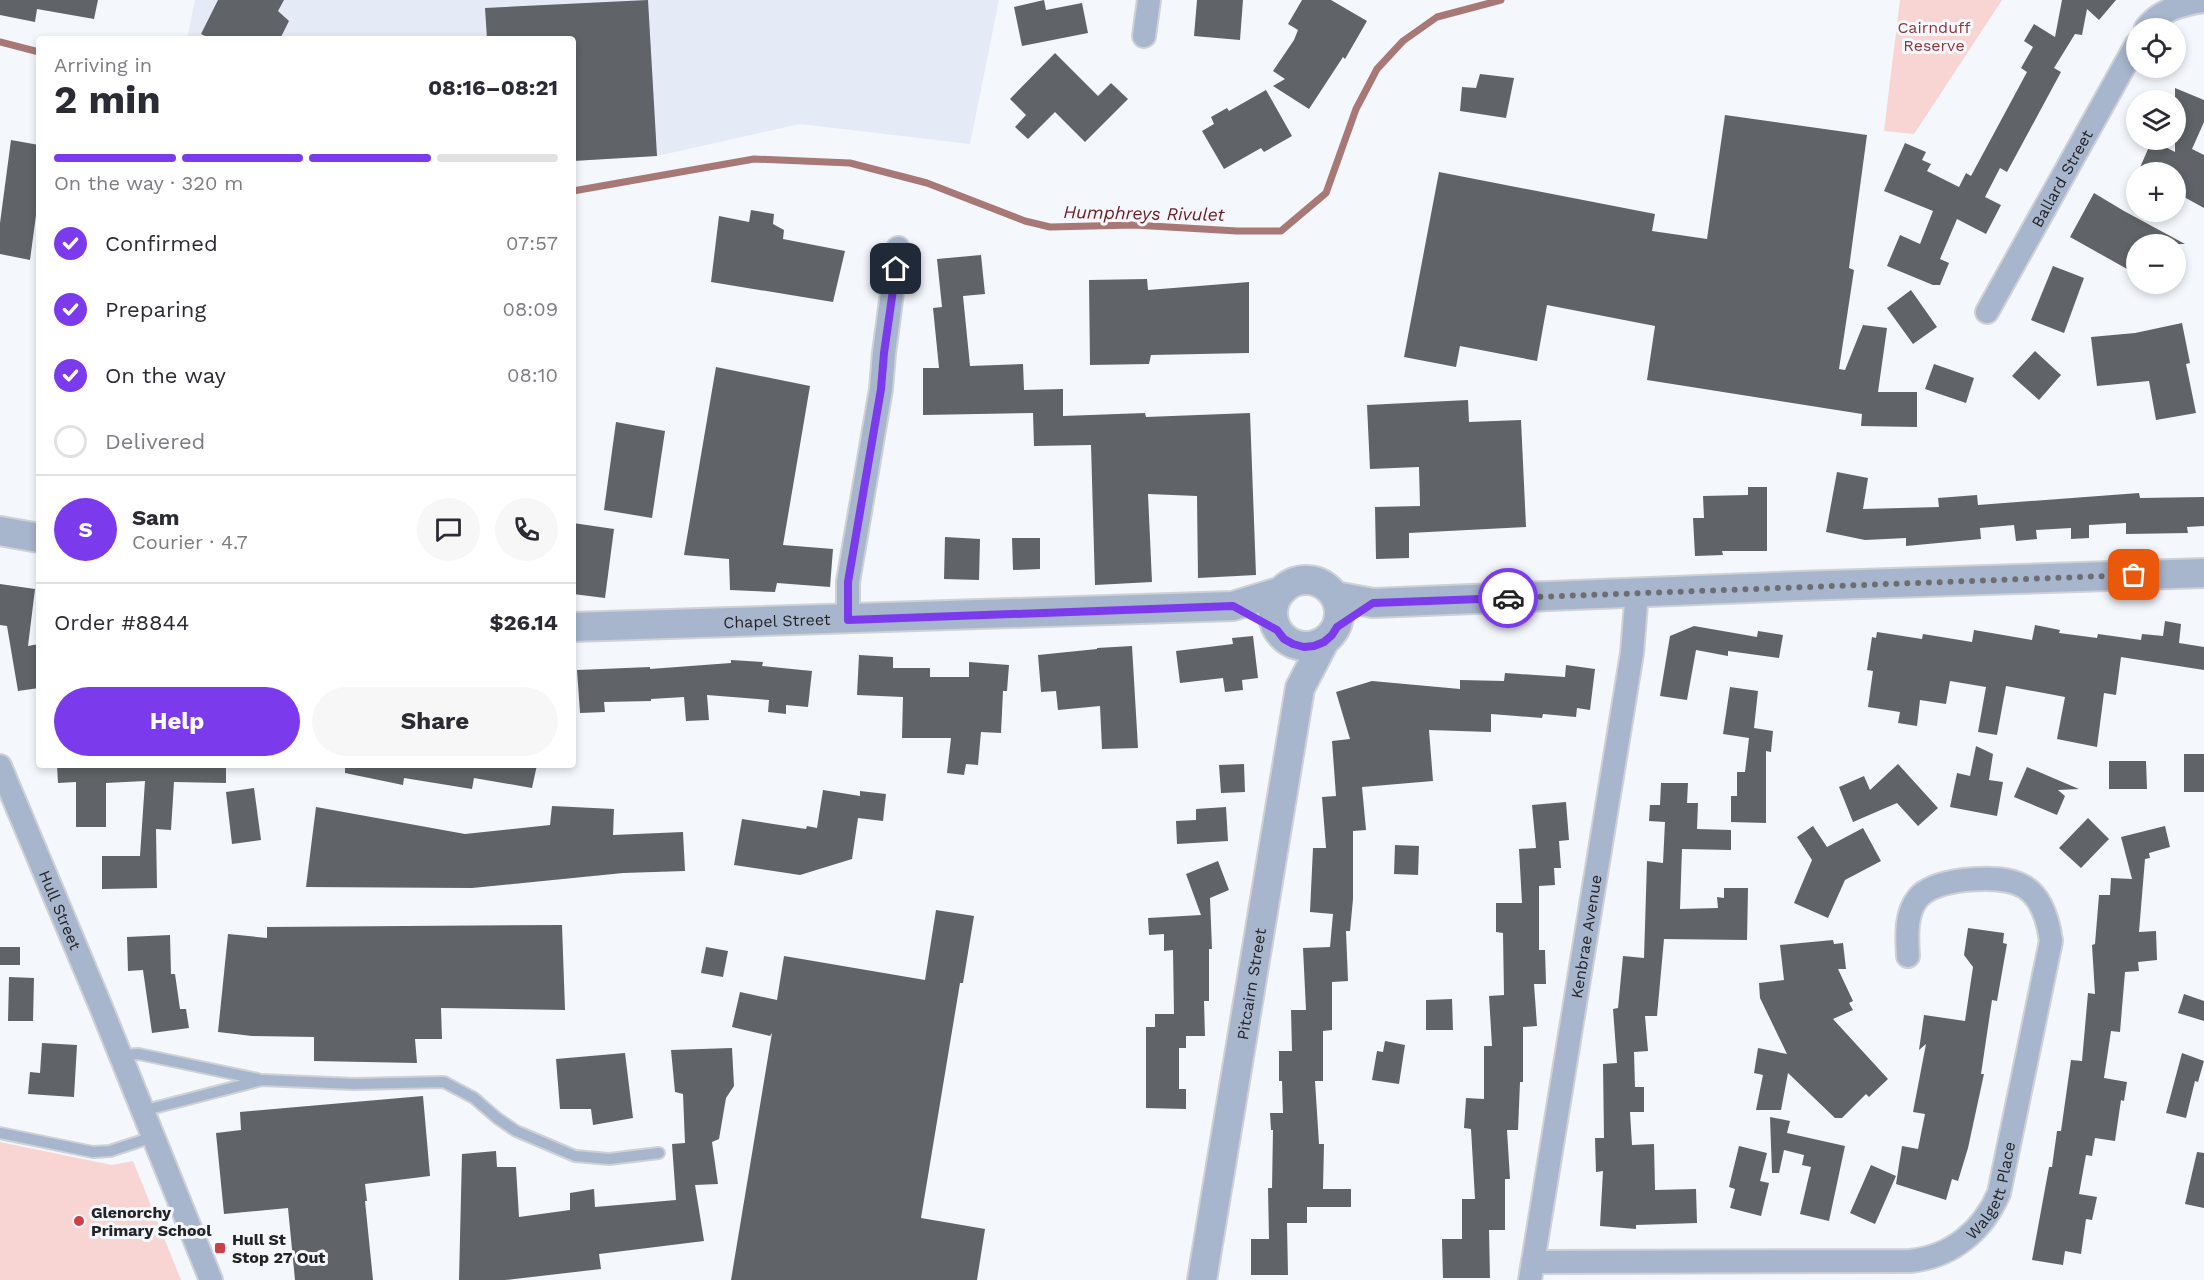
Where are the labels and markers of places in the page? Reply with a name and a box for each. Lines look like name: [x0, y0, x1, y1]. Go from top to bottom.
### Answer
pin: [870, 243, 921, 294]
pin: [2108, 549, 2159, 600]
place label: Glenorchy Primary School: [91, 1203, 212, 1240]
marker: Glenorchy Primary School: [72, 1214, 86, 1228]
place label: Hull St Stop 27 Out: [232, 1230, 325, 1267]
marker: Hull St Stop 27 Out: [213, 1241, 227, 1255]

